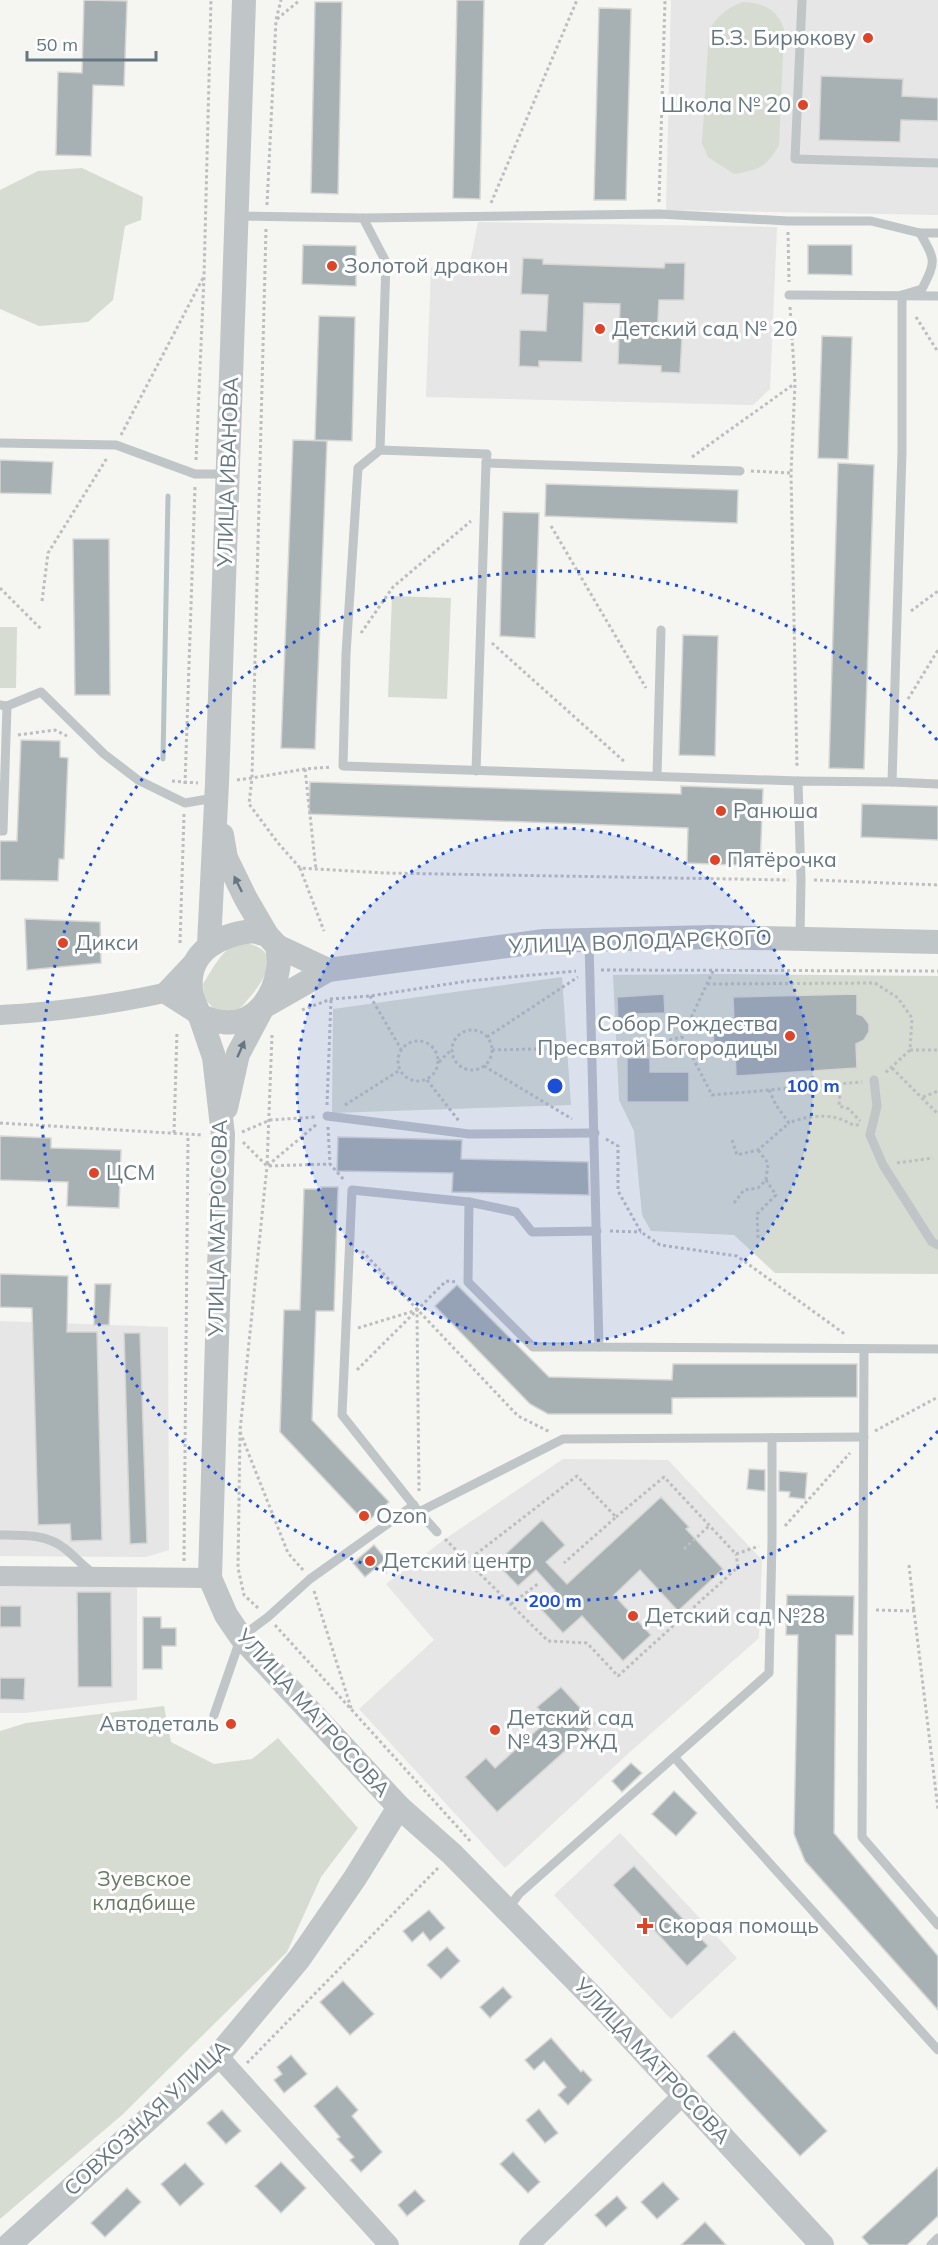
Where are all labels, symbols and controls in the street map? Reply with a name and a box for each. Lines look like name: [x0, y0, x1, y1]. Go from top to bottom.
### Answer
scale bar: [27, 24, 156, 62]
place label: Б.З. Бирюкову: [711, 24, 856, 50]
marker: Б.З. Бирюкову: [861, 31, 875, 45]
text: 50 m: [36, 33, 78, 56]
place label: Школа № 20: [661, 91, 791, 117]
marker: Школа № 20: [796, 98, 810, 112]
place label: Золотой дракон: [344, 252, 508, 278]
marker: Золотой дракон: [325, 259, 339, 273]
place label: Детский сад № 20: [612, 315, 798, 341]
marker: Детский сад № 20: [593, 322, 607, 336]
street label: УЛИЦА ИВАНОВА: [211, 376, 243, 569]
place label: Ранюша: [733, 797, 818, 823]
marker: Ранюша: [714, 804, 728, 818]
place label: Пятёрочка: [727, 846, 837, 872]
marker: Пятёрочка: [708, 853, 722, 867]
one-way arrow: [234, 875, 243, 892]
street label: УЛИЦА ВОЛОДАРСКОГО: [507, 923, 772, 959]
place label: Дикси: [75, 929, 139, 955]
marker: Дикси: [56, 936, 70, 950]
place label: Собор Рождества Пресвятой Богородицы: [537, 1010, 778, 1060]
marker: Собор Рождества Пресвятой Богородицы: [783, 1029, 797, 1043]
one-way arrow: [237, 1041, 246, 1058]
text: 100 m: [786, 1074, 840, 1097]
centre of rings: [545, 1076, 565, 1096]
street label: УЛИЦА МАТРОСОВА: [202, 1119, 232, 1338]
place label: ЦСМ: [106, 1159, 155, 1185]
marker: ЦСМ: [87, 1166, 101, 1180]
place label: Ozon: [376, 1502, 427, 1528]
marker: Ozon: [357, 1509, 371, 1523]
place label: Детский центр: [382, 1547, 532, 1573]
marker: Детский центр: [363, 1554, 377, 1568]
text: 200 m: [528, 1589, 582, 1612]
place label: Детский сад №28: [645, 1602, 825, 1628]
marker: Детский сад №28: [626, 1609, 640, 1623]
street label: УЛИЦА МАТРОСОВА: [231, 1622, 396, 1802]
place label: Детский сад № 43 РЖД: [507, 1704, 634, 1754]
place label: Автодеталь: [99, 1710, 219, 1736]
marker: Автодеталь: [224, 1717, 238, 1731]
marker: Детский сад № 43 РЖД: [488, 1723, 502, 1737]
park label: Зуевское кладбище: [92, 1865, 196, 1915]
place label: Скорая помощь: [658, 1912, 819, 1938]
marker: Скорая помощь: [636, 1917, 654, 1935]
street label: УЛИЦА МАТРОСОВА: [568, 1971, 737, 2149]
street label: СОВХОЗНАЯ УЛИЦА: [58, 2033, 235, 2201]

